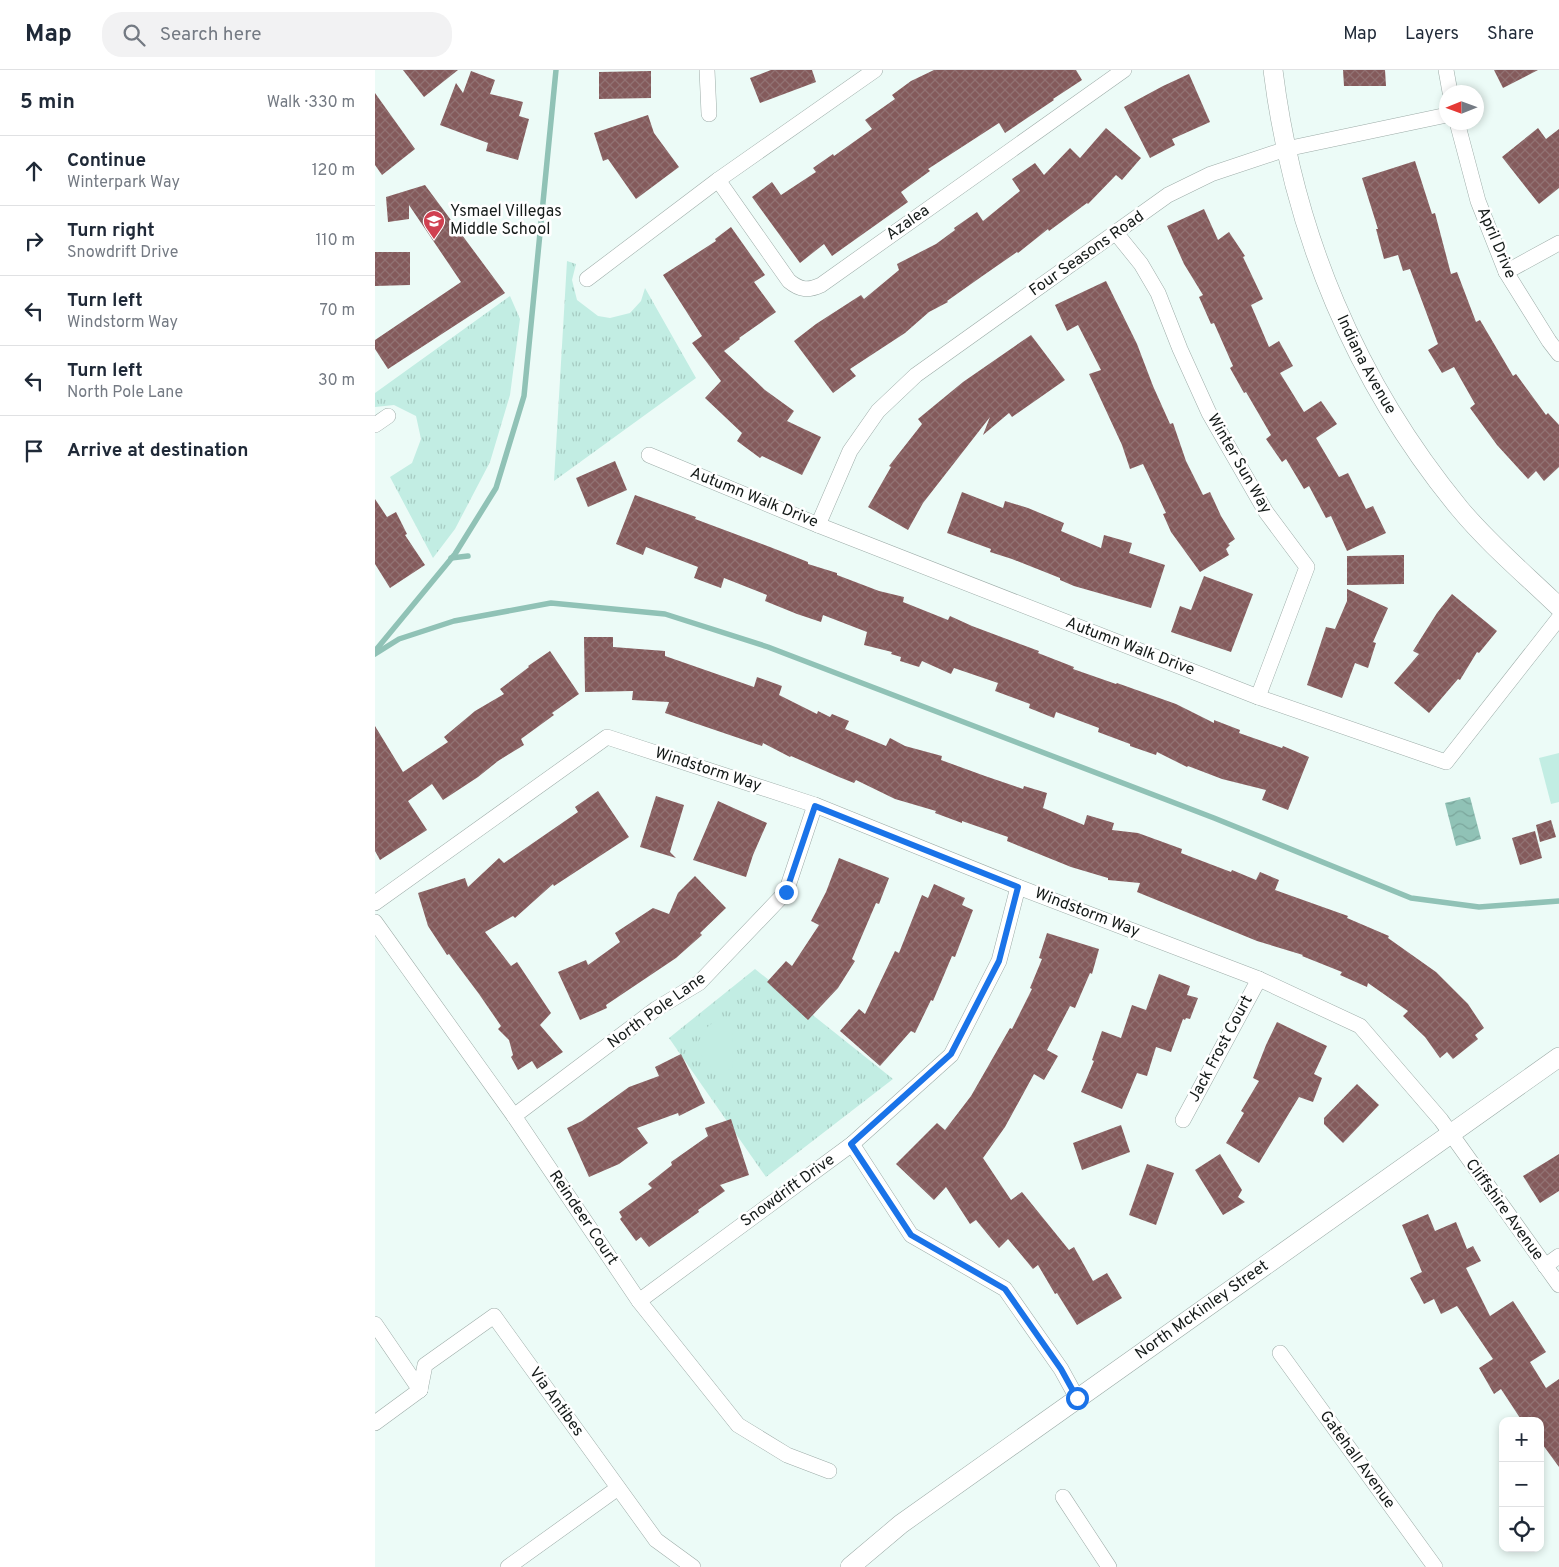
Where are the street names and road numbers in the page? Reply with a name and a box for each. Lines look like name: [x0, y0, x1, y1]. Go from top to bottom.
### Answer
street label: Azalea: [882, 201, 934, 245]
street label: April Drive: [1472, 204, 1520, 282]
street label: Four Seasons Road: [1026, 207, 1148, 301]
street label: Indiana Avenue: [1332, 312, 1400, 418]
street label: Winter Sun Way: [1202, 411, 1276, 517]
street label: Autumn Walk Drive: [687, 463, 821, 533]
street label: Autumn Walk Drive: [1063, 613, 1197, 681]
street label: Windstorm Way: [652, 743, 764, 797]
street label: Windstorm Way: [1032, 884, 1142, 942]
street label: North Pole Lane: [604, 969, 710, 1053]
street label: Jack Frost Court: [1184, 992, 1258, 1106]
street label: Snowdrift Drive: [737, 1150, 839, 1232]
street label: Cliffshire Avenue: [1460, 1155, 1548, 1265]
street label: Reindeer Court: [544, 1167, 622, 1269]
street label: North McKinley Street: [1132, 1256, 1273, 1364]
street label: Via Antibes: [524, 1363, 588, 1441]
street label: Gatehall Avenue: [1315, 1407, 1399, 1513]

